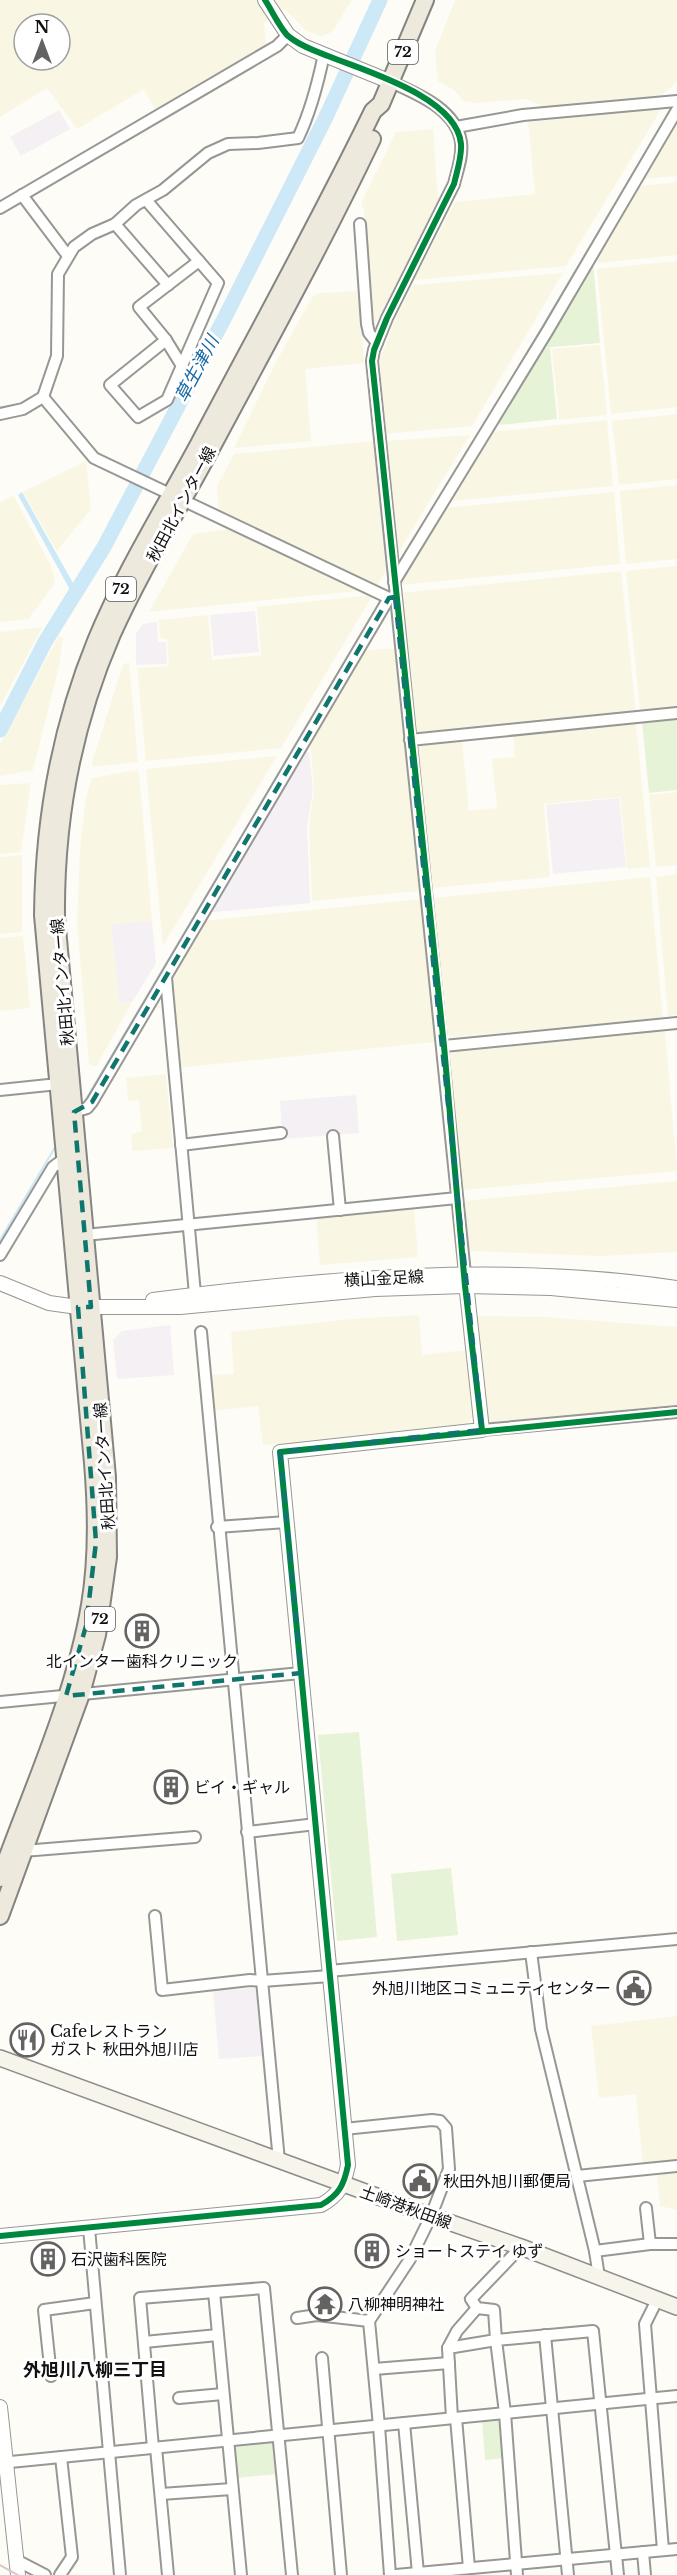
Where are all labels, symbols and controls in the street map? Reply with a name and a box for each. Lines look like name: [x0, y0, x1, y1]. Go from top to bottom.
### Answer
north arrow: [12, 12, 72, 72]
text: N: [34, 17, 50, 37]
road number: 72: [388, 40, 418, 64]
water label: 草生津川: [170, 330, 225, 406]
street label: 秋田北インター線: [142, 443, 220, 565]
road number: 72: [106, 577, 136, 601]
street label: 秋田北インター線: [46, 917, 78, 1047]
street label: 横山金足線: [344, 1266, 424, 1290]
street label: 秋田北インター線: [90, 1401, 118, 1531]
road number: 72: [85, 1607, 115, 1631]
building icon: 北インター歯科クリニック: [124, 1613, 160, 1649]
place label: 北インター歯科クリニック: [46, 1651, 238, 1671]
building icon: ビイ・ギャル: [153, 1769, 189, 1805]
place label: ビイ・ギャル: [194, 1777, 290, 1797]
public building icon: 外旭川地区コミュニティセンター: [616, 1970, 652, 2006]
place label: 外旭川地区コミュニティセンター: [372, 1978, 611, 1998]
place label: Cafeレストラン ガスト 秋田外旭川店: [50, 2021, 199, 2059]
restaurant icon: Cafeレストラン ガスト 秋田外旭川店: [9, 2022, 45, 2058]
public building icon: 秋田外旭川郵便局: [402, 2163, 438, 2199]
place label: 秋田外旭川郵便局: [443, 2171, 571, 2191]
street label: 土崎港秋田線: [357, 2181, 455, 2233]
building icon: ショートステイ ゆず: [354, 2233, 390, 2269]
building icon: 石沢歯科医院: [30, 2241, 66, 2277]
place label: ショートステイ ゆず: [395, 2241, 544, 2261]
place label: 石沢歯科医院: [71, 2249, 167, 2269]
temple icon: 八柳神明神社: [307, 2286, 343, 2322]
place label: 八柳神明神社: [348, 2294, 444, 2314]
district label: 外旭川八柳三丁目: [23, 2359, 167, 2381]

